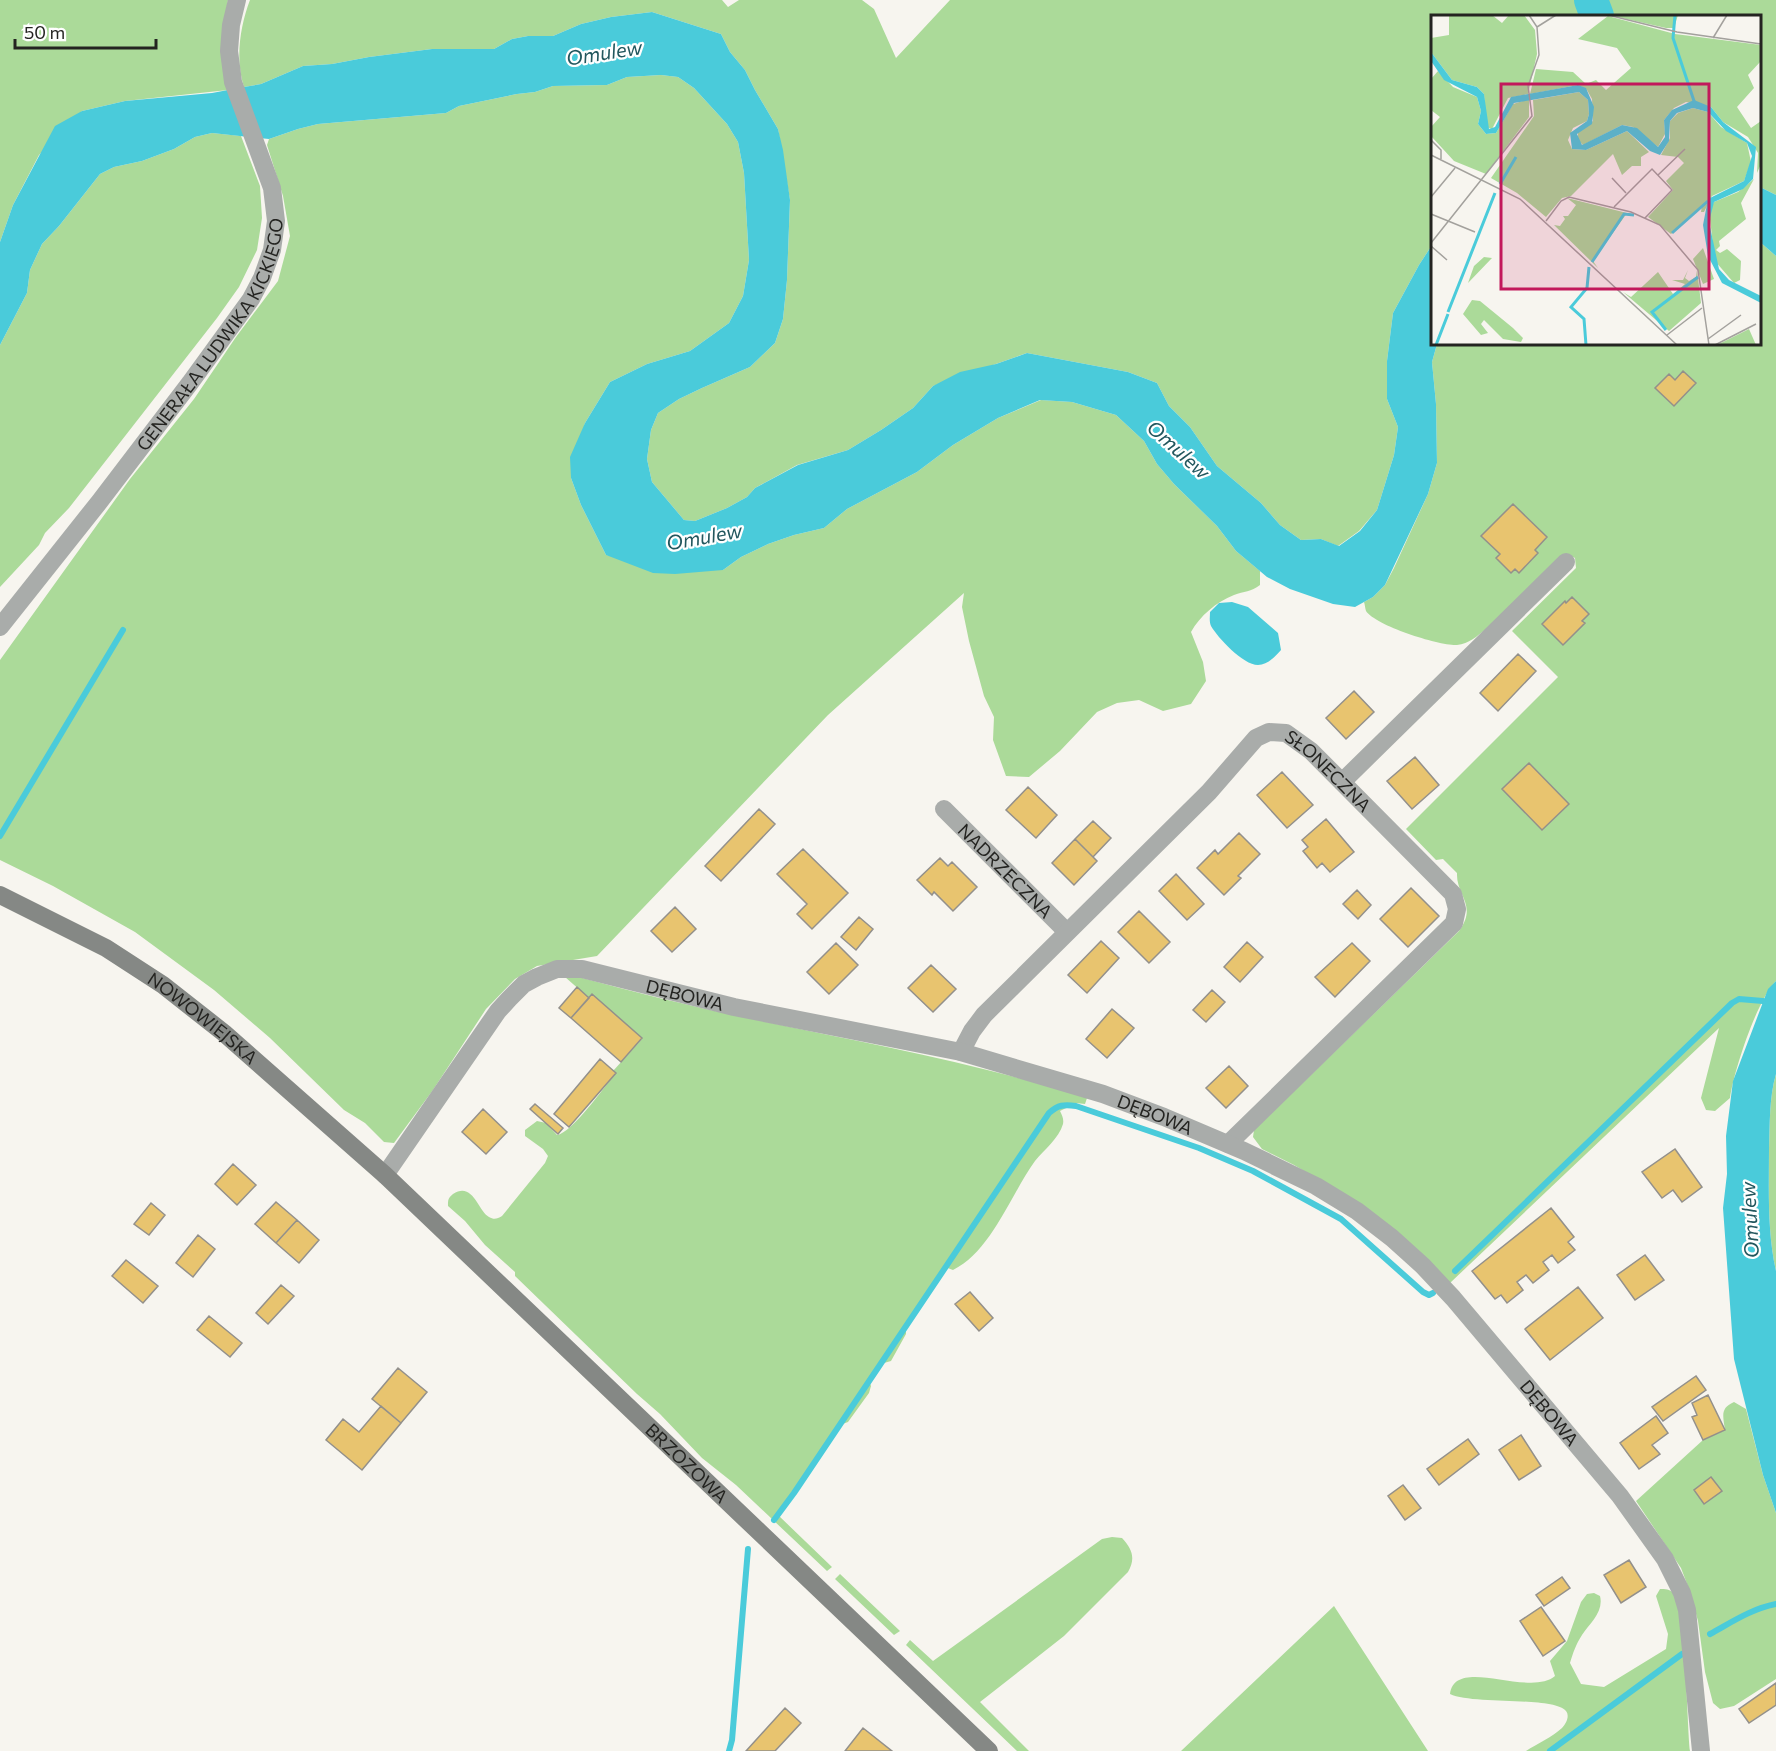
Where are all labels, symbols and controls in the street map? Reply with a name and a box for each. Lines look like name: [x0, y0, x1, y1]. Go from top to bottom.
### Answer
scale bar: [15, 12, 156, 50]
inset map: [1431, 15, 1761, 345]
text: 50 m: [24, 21, 65, 43]
water label: Omulew: [564, 34, 645, 70]
street label: GENERAŁA LUDWIKA KICKIEGO: [131, 216, 287, 455]
water label: Omulew: [1143, 415, 1216, 484]
water label: Omulew: [664, 517, 745, 554]
street label: SŁONECZNA: [1281, 725, 1376, 816]
street label: NADRZECZNA: [954, 819, 1057, 922]
street label: NOWOWIEJSKA: [144, 967, 262, 1069]
street label: DĘBOWA: [644, 974, 726, 1015]
street label: DĘBOWA: [1114, 1089, 1196, 1139]
water label: Omulew: [1735, 1180, 1763, 1259]
street label: DĘBOWA: [1516, 1375, 1584, 1450]
street label: BRZOZOWA: [641, 1419, 733, 1507]

